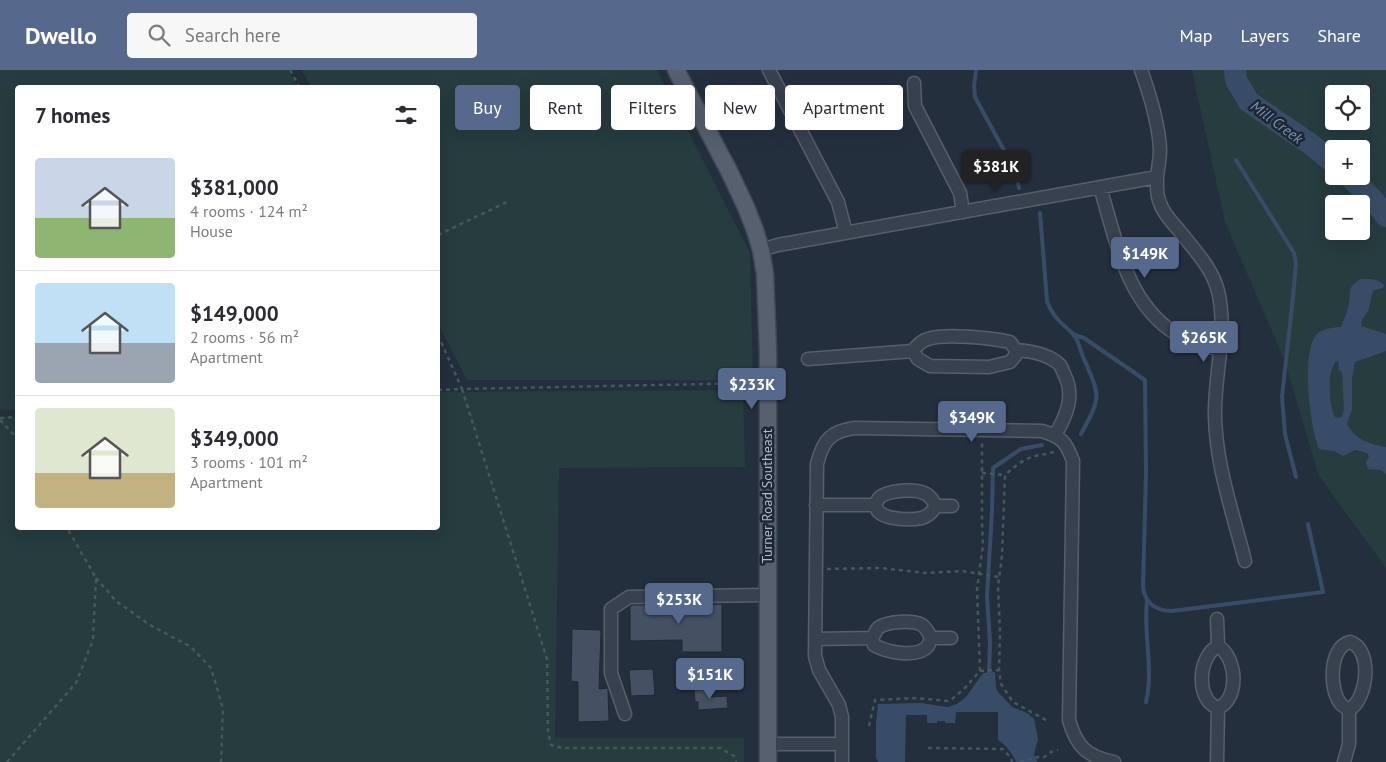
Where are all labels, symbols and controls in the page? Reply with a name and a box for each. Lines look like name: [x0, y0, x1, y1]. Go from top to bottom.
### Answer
search box: [127, 13, 477, 58]
text: Dwello: [25, 20, 97, 51]
icon: search: [145, 21, 173, 49]
text: Search here: [185, 23, 281, 47]
text: Map: [1180, 24, 1212, 47]
text: Layers: [1240, 24, 1289, 47]
text: Share: [1317, 24, 1361, 47]
chip: Buy: [455, 85, 520, 130]
chip: Rent: [530, 85, 601, 130]
chip: Filters: [611, 85, 695, 130]
chip: New: [705, 85, 775, 130]
chip: Apartment: [785, 85, 903, 130]
map controls: [1325, 85, 1370, 240]
button: locate: [1325, 85, 1370, 130]
water label: Mill Creek: [1247, 96, 1308, 149]
icon: filters: [392, 101, 420, 129]
text: 7 homes: [35, 102, 110, 129]
button: +: [1325, 140, 1370, 185]
pin: $381K: [961, 150, 1031, 192]
text: $381K: [973, 156, 1019, 176]
text: $381,000: [190, 174, 279, 201]
icon: home: [75, 178, 135, 238]
button: −: [1325, 195, 1370, 240]
text: 4 rooms · 124 m²: [190, 201, 308, 221]
text: House: [190, 221, 233, 241]
pin: $149K: [1110, 236, 1180, 279]
text: $149K: [1122, 243, 1168, 263]
text: $149,000: [190, 300, 279, 327]
icon: home: [75, 303, 135, 363]
pin: $265K: [1169, 320, 1239, 363]
text: 2 rooms · 56 m²: [190, 327, 299, 347]
text: $265K: [1181, 327, 1227, 347]
text: Apartment: [190, 347, 263, 367]
pin: $233K: [717, 368, 787, 410]
text: $233K: [729, 374, 775, 394]
pin: $349K: [937, 400, 1007, 443]
text: $349K: [949, 407, 995, 427]
text: $349,000: [190, 425, 279, 452]
icon: home: [75, 428, 135, 488]
street label: Turner Road Southeast: [758, 428, 776, 563]
text: 3 rooms · 101 m²: [190, 452, 308, 472]
text: Apartment: [190, 472, 263, 492]
pin: $253K: [644, 582, 714, 625]
text: $253K: [656, 589, 702, 609]
pin: $151K: [675, 658, 745, 700]
text: $151K: [687, 664, 733, 684]

